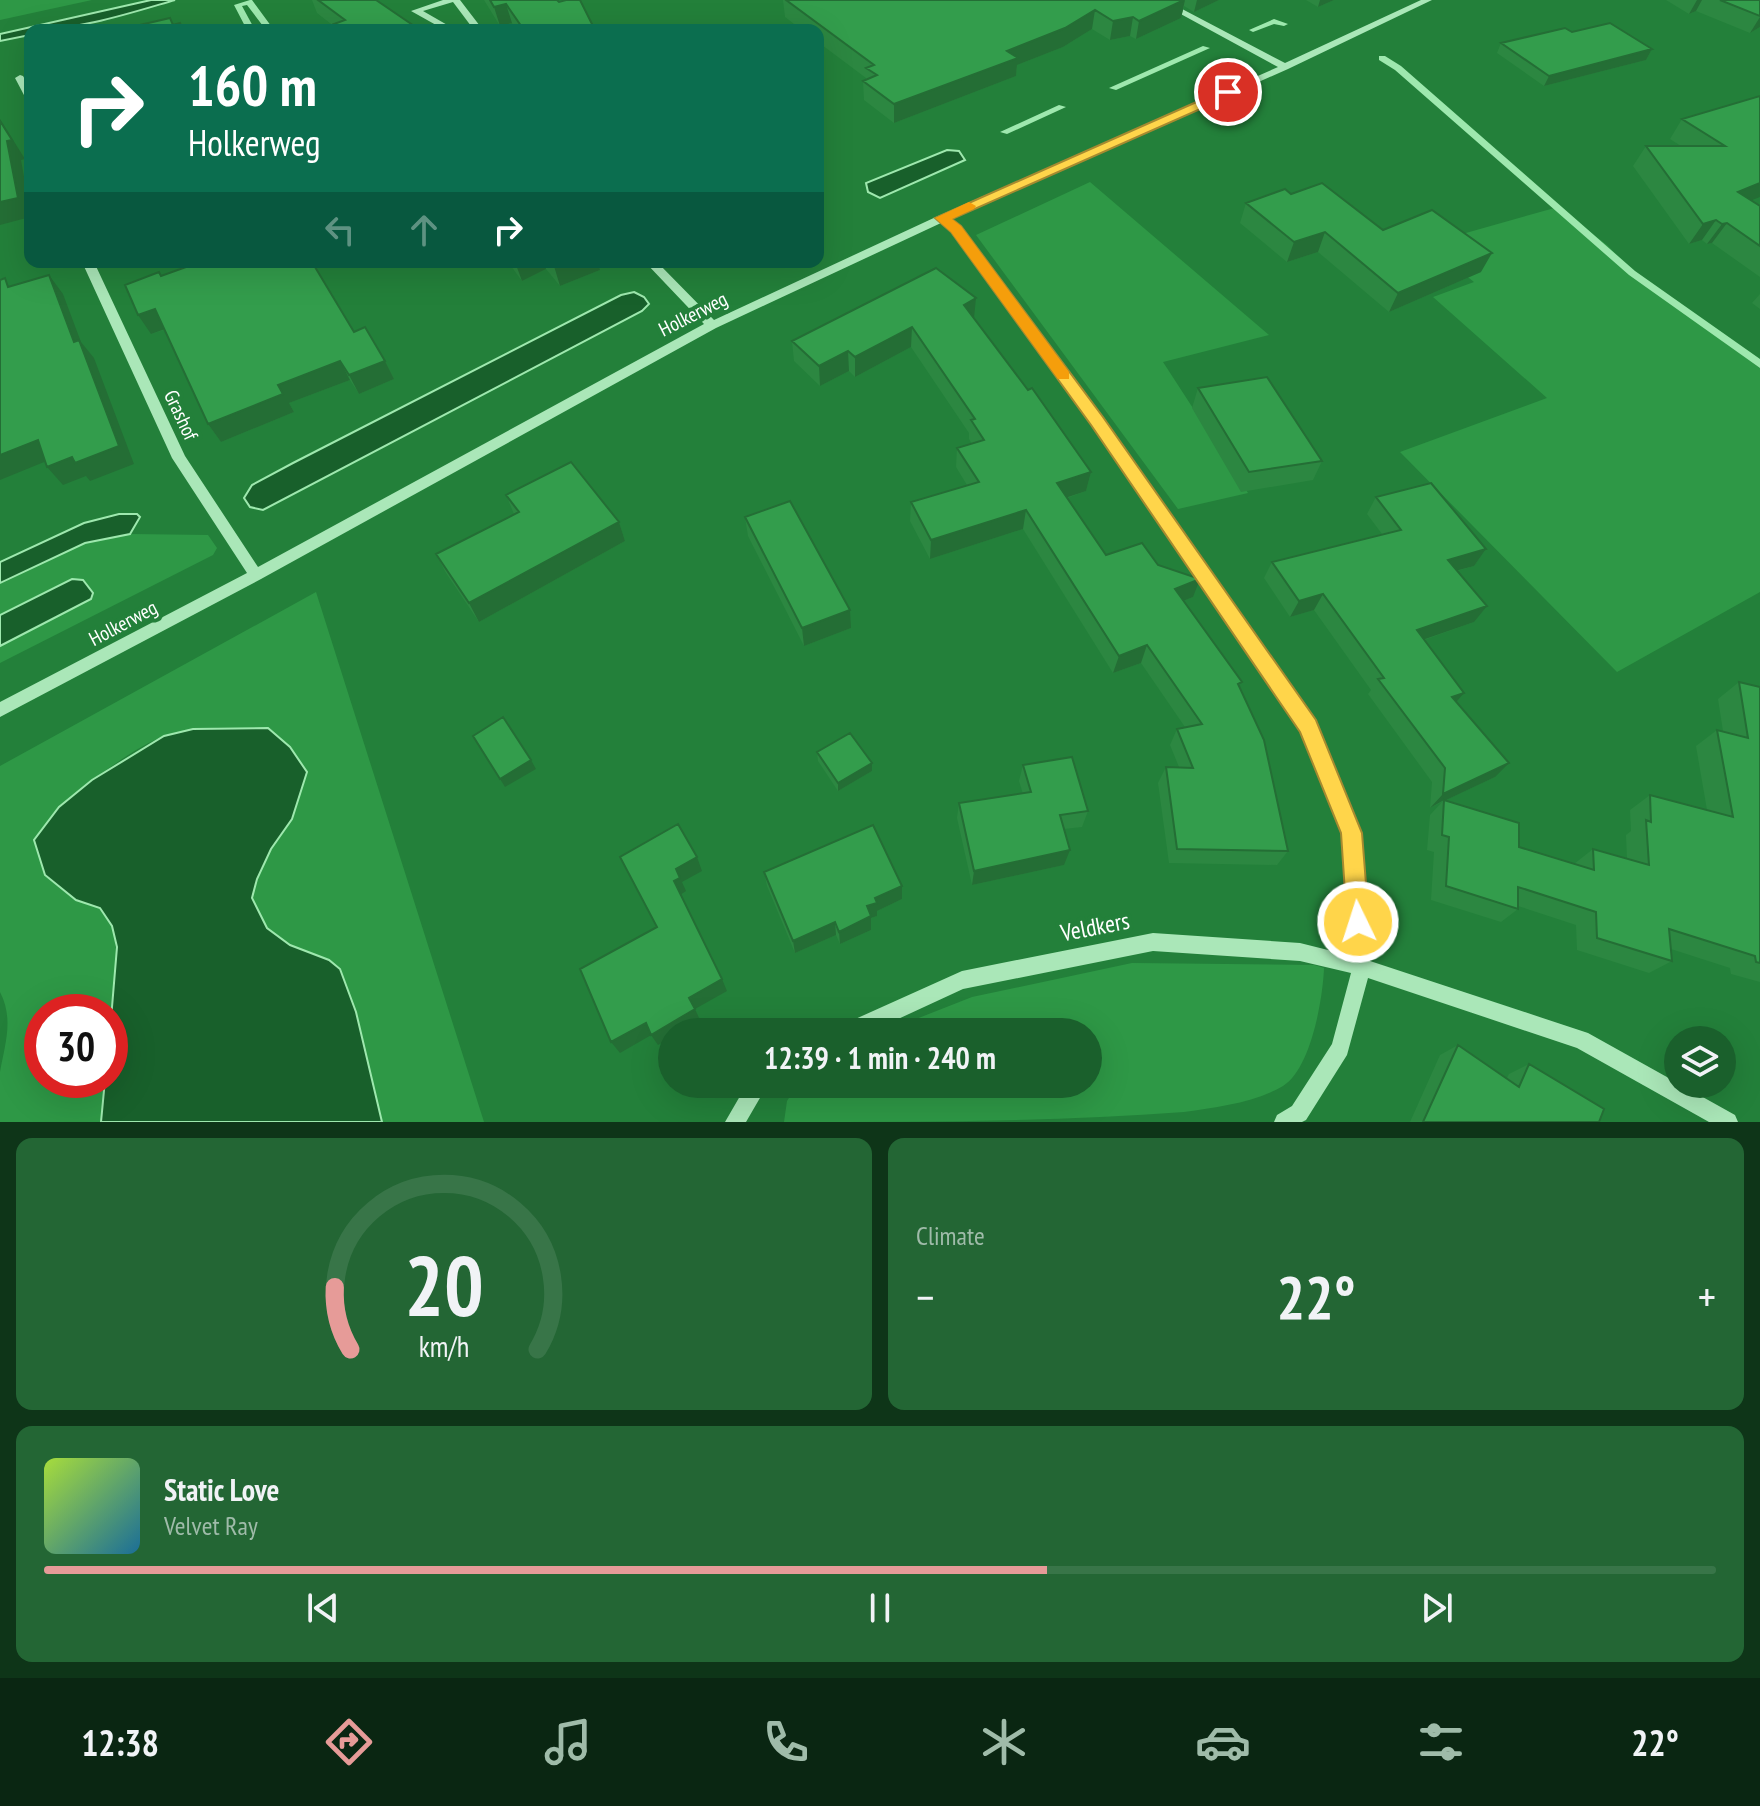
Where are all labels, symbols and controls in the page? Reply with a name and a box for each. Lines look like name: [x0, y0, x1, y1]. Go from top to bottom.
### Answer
text: 160 m: [188, 49, 317, 121]
icon: right: [56, 56, 160, 160]
pin: [1194, 58, 1262, 126]
icon: arrive: [1206, 70, 1250, 114]
text: Holkerweg: [188, 119, 321, 166]
icon: left: [318, 208, 362, 252]
icon: ahead: [402, 208, 446, 252]
icon: right: [486, 208, 530, 252]
street label: Holkerweg: [654, 286, 732, 342]
street label: Grashof: [158, 386, 204, 445]
street label: Holkerweg: [84, 594, 162, 652]
position arrow: [1316, 880, 1400, 964]
street label: Veldkers: [1057, 905, 1132, 949]
speed limit sign: 30: [24, 994, 128, 1098]
map controls: [1664, 1026, 1736, 1098]
button: layers: [1664, 1026, 1736, 1098]
text: 12:39 · 1 min · 240 m: [764, 1038, 996, 1077]
text: Climate: [916, 1219, 985, 1252]
text: 20: [404, 1231, 484, 1339]
text: 22°: [1276, 1258, 1356, 1336]
text: −: [916, 1268, 934, 1325]
text: +: [1698, 1268, 1716, 1325]
text: km/h: [419, 1328, 469, 1365]
text: Static Love: [164, 1470, 279, 1509]
text: Velvet Ray: [164, 1509, 258, 1542]
icon: previous: [301, 1586, 345, 1630]
icon: pause: [858, 1586, 902, 1630]
icon: next: [1415, 1586, 1459, 1630]
icon: directions: [321, 1714, 377, 1770]
icon: music: [540, 1714, 596, 1770]
icon: phone: [758, 1714, 814, 1770]
icon: climate: [976, 1714, 1032, 1770]
icon: car: [1195, 1714, 1251, 1770]
icon: filters: [1413, 1714, 1469, 1770]
text: 12:38: [81, 1719, 159, 1766]
text: 22°: [1631, 1719, 1679, 1766]

